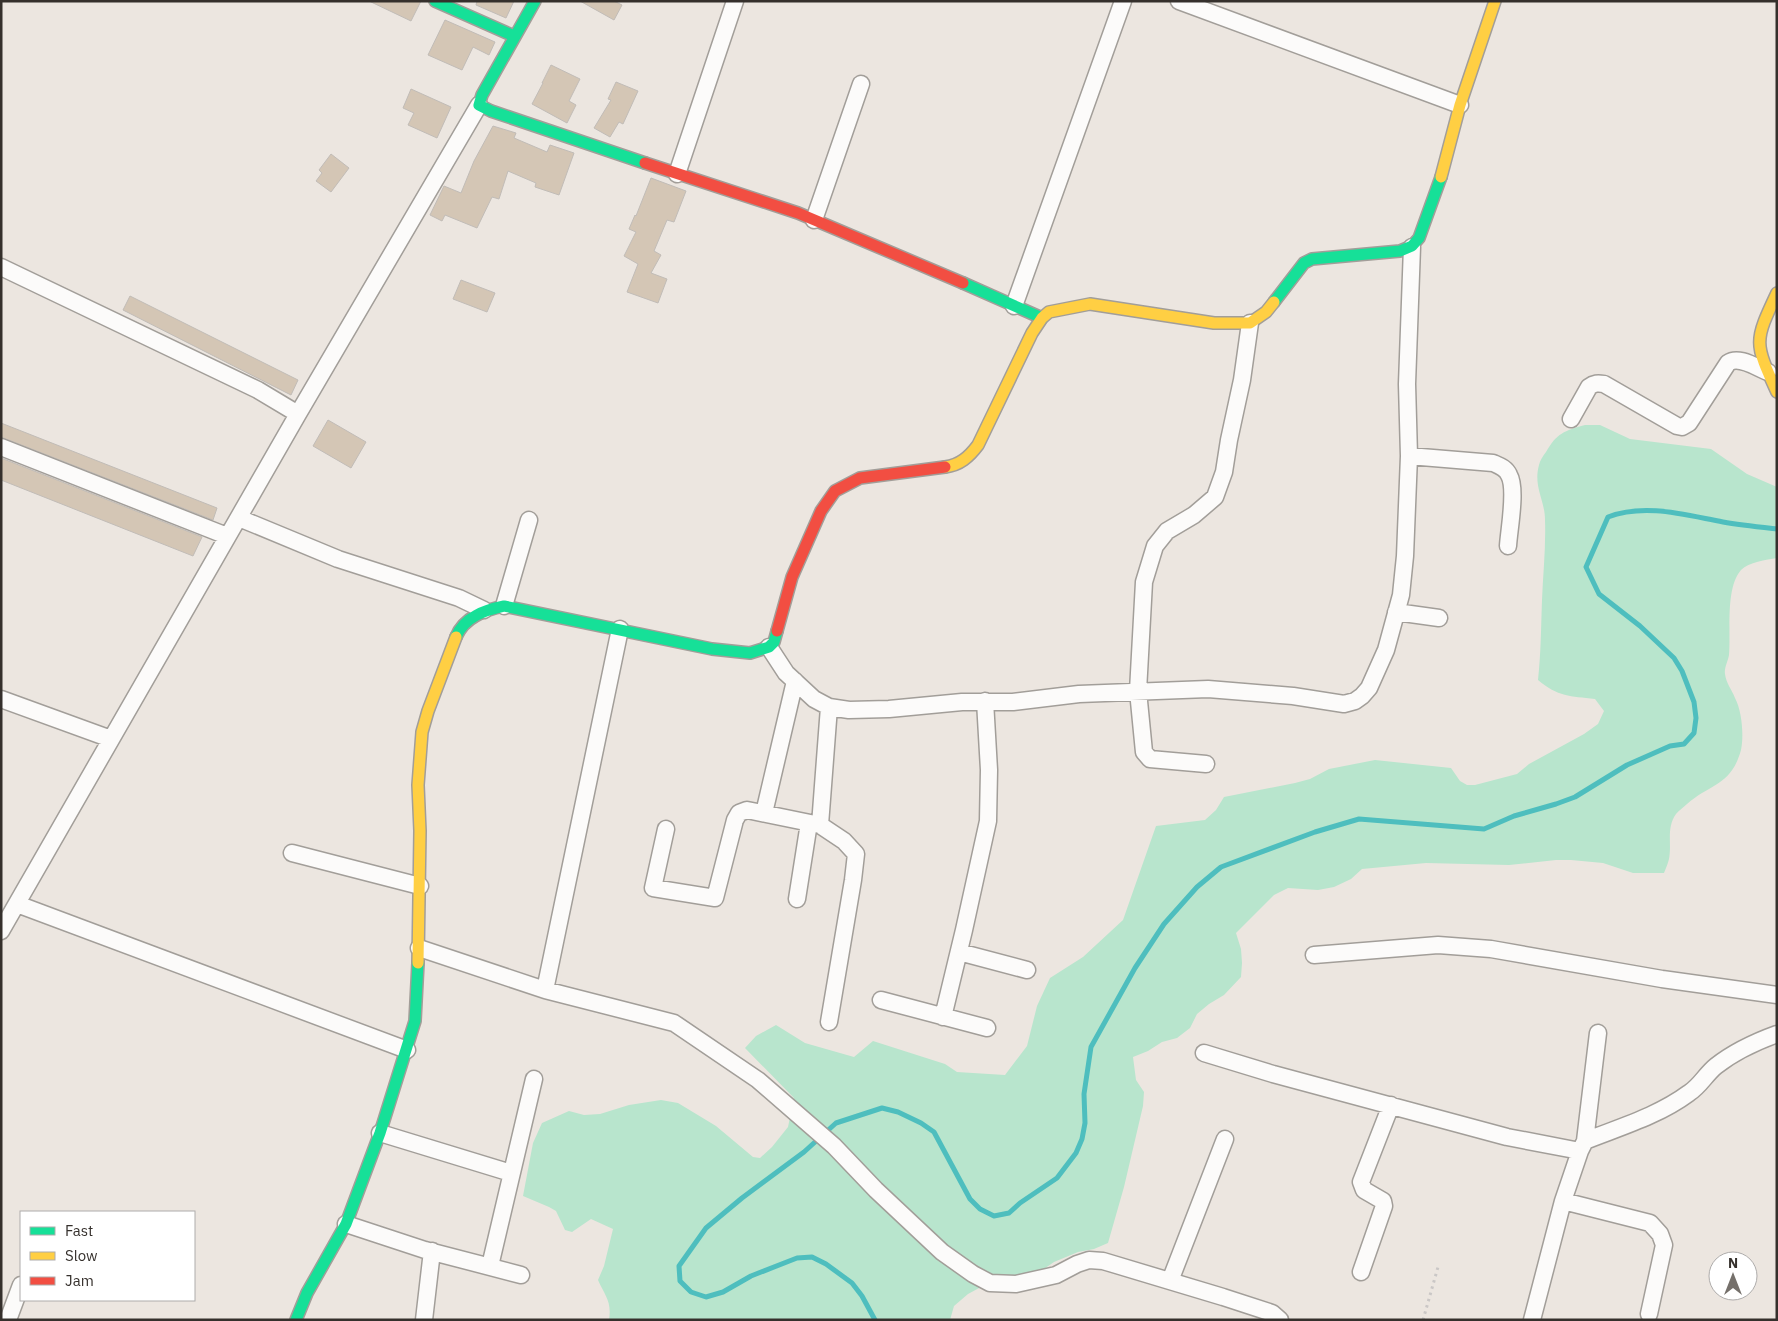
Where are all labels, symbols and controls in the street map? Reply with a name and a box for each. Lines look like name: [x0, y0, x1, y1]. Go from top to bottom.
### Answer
legend: [20, 1211, 195, 1301]
text: Fast: [65, 1221, 93, 1240]
text: Slow: [65, 1246, 98, 1265]
north arrow: [1708, 1251, 1758, 1301]
text: N: [1728, 1254, 1738, 1272]
text: Jam: [65, 1271, 94, 1290]

